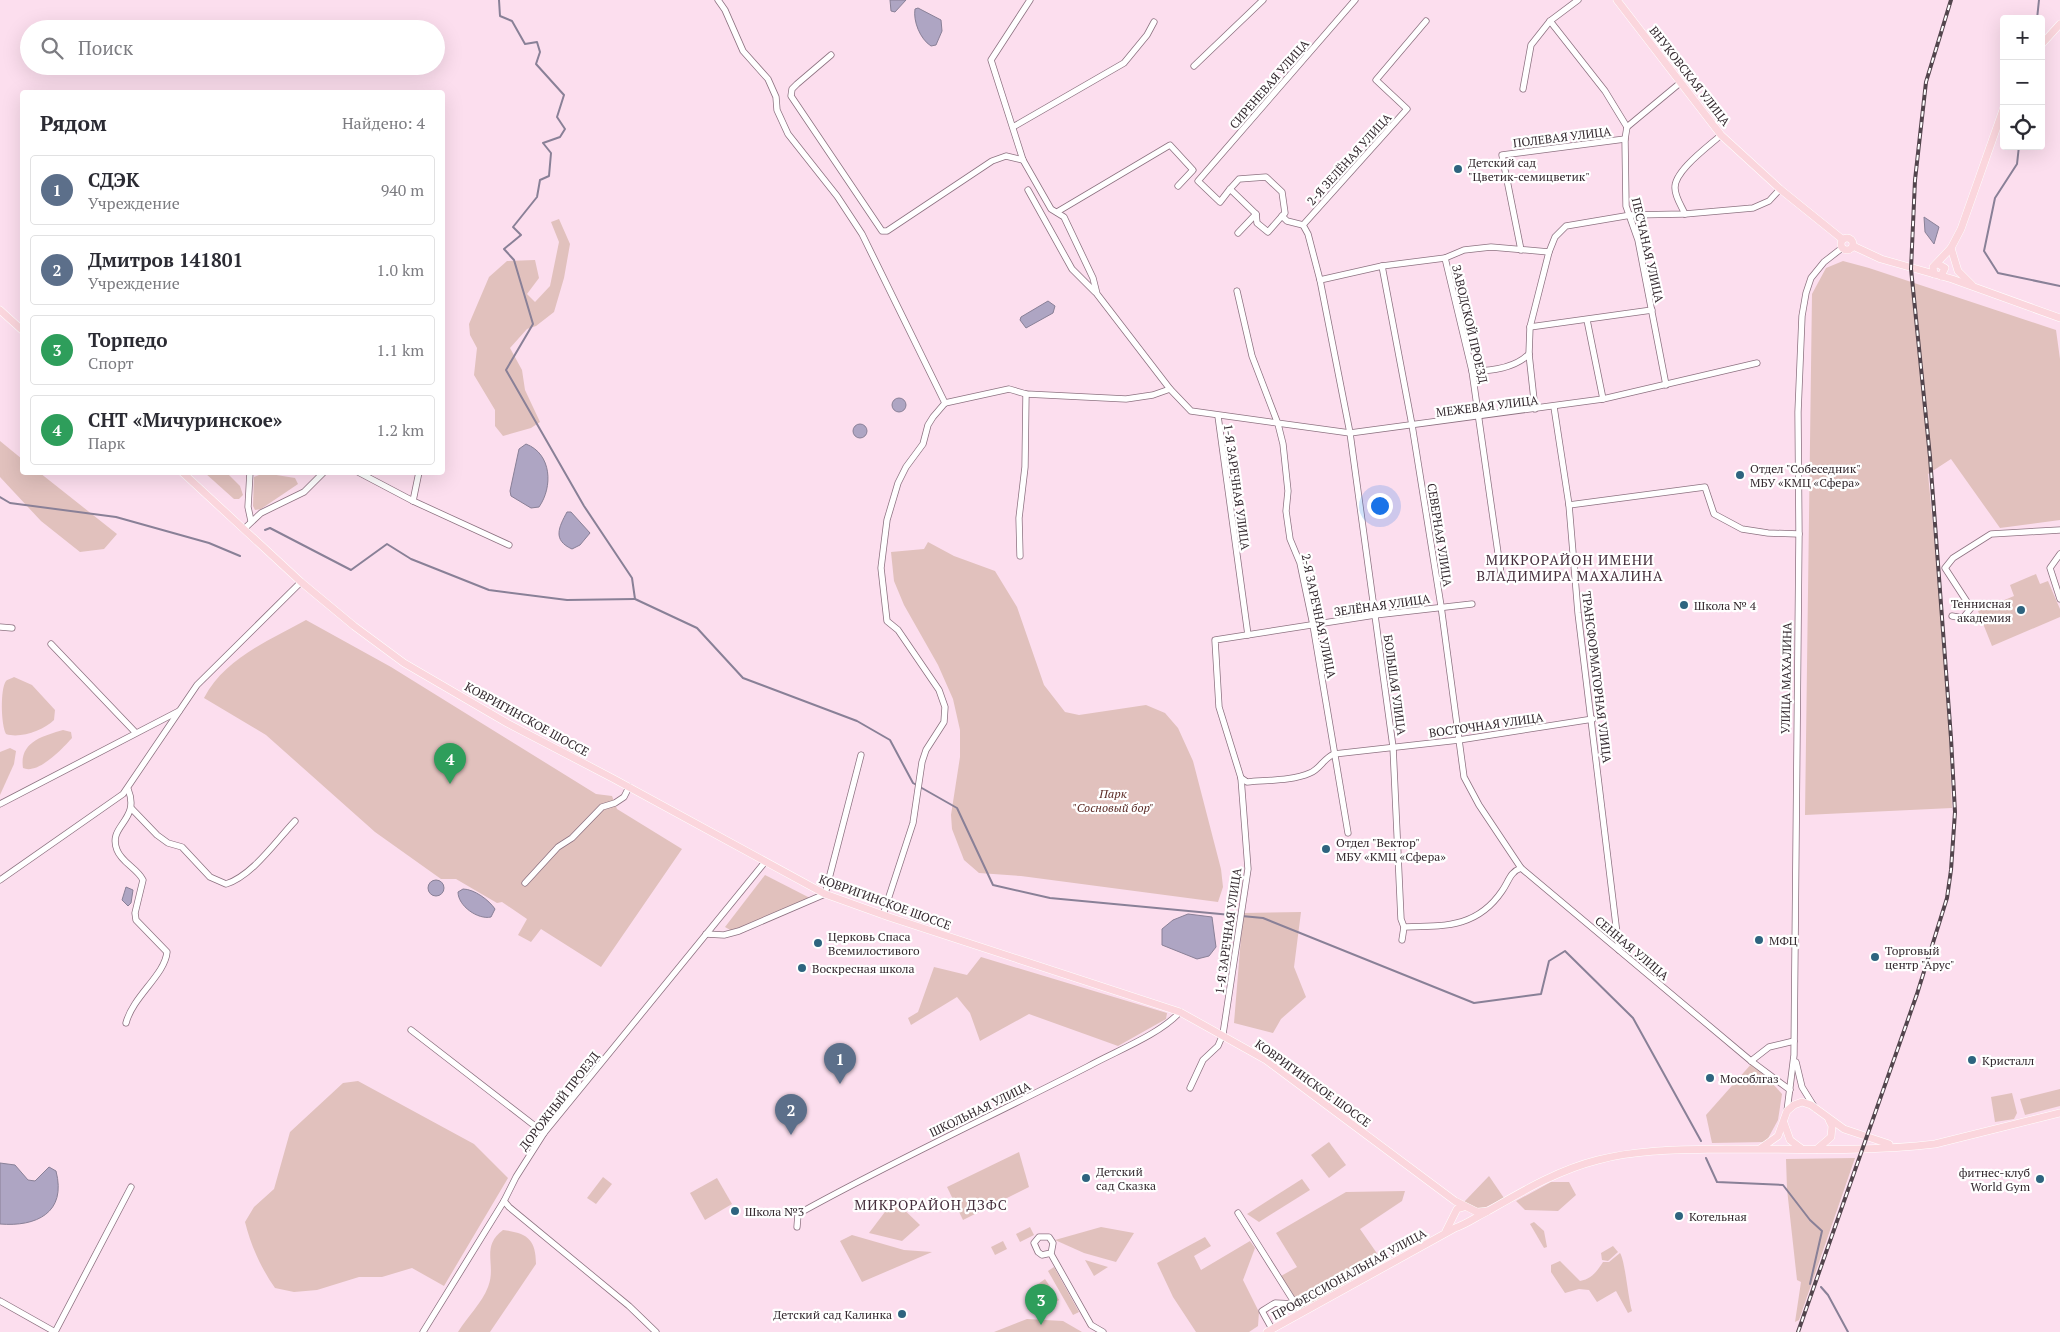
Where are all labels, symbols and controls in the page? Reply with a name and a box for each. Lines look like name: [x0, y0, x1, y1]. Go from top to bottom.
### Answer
map controls: [2000, 15, 2045, 150]
button: +: [2000, 15, 2045, 60]
search box: [20, 20, 445, 75]
street label: ВНУКОВСКАЯ УЛИЦА: [1646, 23, 1734, 130]
icon: search: [38, 34, 66, 62]
text: Поиск: [78, 35, 133, 60]
street label: СИРЕНЕВАЯ УЛИЦА: [1226, 36, 1312, 132]
button: −: [2000, 60, 2045, 105]
button: locate: [2000, 105, 2045, 150]
text: Рядом: [40, 109, 107, 137]
street label: 2-Я ЗЕЛЁНАЯ УЛИЦА: [1304, 109, 1395, 208]
text: Найдено: 4: [342, 112, 425, 134]
street label: ПОЛЕВАЯ УЛИЦА: [1512, 123, 1613, 150]
place label: Детский сад "Цветик-семицветик": [1468, 155, 1590, 184]
marker: Детский сад "Цветик-семицветик": [1452, 163, 1464, 175]
text: СДЭК: [88, 167, 139, 192]
text: 1: [52, 179, 62, 201]
text: 940 m: [381, 179, 424, 201]
text: Учреждение: [88, 192, 180, 214]
street label: ПЕСЧАНАЯ УЛИЦА: [1629, 196, 1668, 305]
text: Дмитров 141801: [88, 247, 243, 272]
text: 2: [52, 259, 62, 281]
text: 1.0 km: [377, 259, 424, 281]
street label: ЗАВОДСКОЙ ПРОЕЗД: [1449, 263, 1491, 385]
text: Учреждение: [88, 272, 180, 294]
text: Торпедо: [88, 327, 168, 352]
text: 3: [52, 339, 62, 361]
text: 1.1 km: [377, 339, 424, 361]
text: Спорт: [88, 352, 134, 374]
street label: МЕЖЕВАЯ УЛИЦА: [1435, 392, 1540, 420]
text: СНТ «Мичуринское»: [88, 407, 282, 432]
text: 4: [52, 419, 62, 441]
text: 1.2 km: [377, 419, 424, 441]
street label: 1-Я ЗАРЕЧНАЯ УЛИЦА: [1221, 423, 1253, 552]
text: Парк: [88, 432, 125, 454]
place label: Отдел "Собеседник" МБУ «КМЦ «Сфера»: [1750, 461, 1861, 490]
marker: Отдел "Собеседник" МБУ «КМЦ «Сфера»: [1734, 469, 1746, 481]
street label: СЕВЕРНАЯ УЛИЦА: [1424, 482, 1456, 589]
your location: [1367, 493, 1393, 519]
district label: МИКРОРАЙОН ИМЕНИ ВЛАДИМИРА МАХАЛИНА: [1476, 550, 1664, 585]
street label: 2-Я ЗАРЕЧНАЯ УЛИЦА: [1298, 552, 1340, 680]
street label: ТРАНСФОРМАТОРНАЯ УЛИЦА: [1579, 590, 1615, 764]
street label: ЗЕЛЁНАЯ УЛИЦА: [1333, 591, 1432, 619]
place label: Теннисная академия: [1951, 596, 2011, 625]
place label: Школа № 4: [1694, 598, 1757, 613]
marker: Школа № 4: [1678, 599, 1690, 611]
marker: Теннисная академия: [2015, 604, 2027, 616]
street label: УЛИЦА МАХАЛИНА: [1778, 621, 1794, 734]
street label: БОЛЬШАЯ УЛИЦА: [1381, 634, 1410, 737]
street label: КОВРИГИНСКОЕ ШОССЕ: [462, 679, 592, 759]
street label: ВОСТОЧНАЯ УЛИЦА: [1428, 709, 1545, 740]
pin: 4: [434, 743, 466, 784]
park label: Парк "Сосновый бор": [1073, 786, 1153, 815]
place label: Отдел "Вектор" МБУ «КМЦ «Сфера»: [1336, 835, 1446, 864]
marker: Отдел "Вектор" МБУ «КМЦ «Сфера»: [1320, 843, 1332, 855]
street label: 1-Я ЗАРЕЧНАЯ УЛИЦА: [1212, 866, 1244, 995]
street label: КОВРИГИНСКОЕ ШОССЕ: [817, 871, 953, 933]
street label: СЕННАЯ УЛИЦА: [1592, 913, 1673, 984]
place label: Церковь Спаса Всемилостивого: [828, 929, 920, 958]
place label: МФЦ: [1769, 933, 1798, 948]
marker: МФЦ: [1753, 934, 1765, 946]
marker: Церковь Спаса Всемилостивого: [812, 937, 824, 949]
place label: Торговый центр "Арус": [1885, 943, 1955, 972]
marker: Торговый центр "Арус": [1869, 951, 1881, 963]
place label: Воскресная школа: [812, 961, 914, 976]
marker: Воскресная школа: [796, 962, 808, 974]
street label: КОВРИГИНСКОЕ ШОССЕ: [1252, 1036, 1374, 1130]
pin: 1: [824, 1043, 856, 1084]
street label: ДОРОЖНЫЙ ПРОЕЗД: [516, 1048, 603, 1153]
place label: Кристалл: [1982, 1053, 2035, 1068]
marker: Кристалл: [1966, 1054, 1978, 1066]
place label: Мособлгаз: [1720, 1071, 1779, 1086]
marker: Мособлгаз: [1704, 1072, 1716, 1084]
street label: ШКОЛЬНАЯ УЛИЦА: [927, 1078, 1034, 1140]
pin: 2: [775, 1094, 807, 1135]
place label: Детский сад Сказка: [1096, 1164, 1156, 1193]
place label: фитнес-клуб World Gym: [1959, 1165, 2031, 1194]
marker: Детский сад Сказка: [1080, 1172, 1092, 1184]
marker: фитнес-клуб World Gym: [2034, 1173, 2046, 1185]
district label: МИКРОРАЙОН ДЗФС: [854, 1195, 1008, 1214]
place label: Школа №3: [745, 1204, 804, 1219]
marker: Школа №3: [729, 1205, 741, 1217]
place label: Котельная: [1689, 1209, 1747, 1224]
marker: Котельная: [1673, 1210, 1685, 1222]
street label: ПРОФЕССИОНАЛЬНАЯ УЛИЦА: [1269, 1225, 1429, 1323]
pin: 3: [1025, 1284, 1057, 1325]
place label: Детский сад Калинка: [773, 1307, 892, 1322]
marker: Детский сад Калинка: [896, 1308, 908, 1320]

